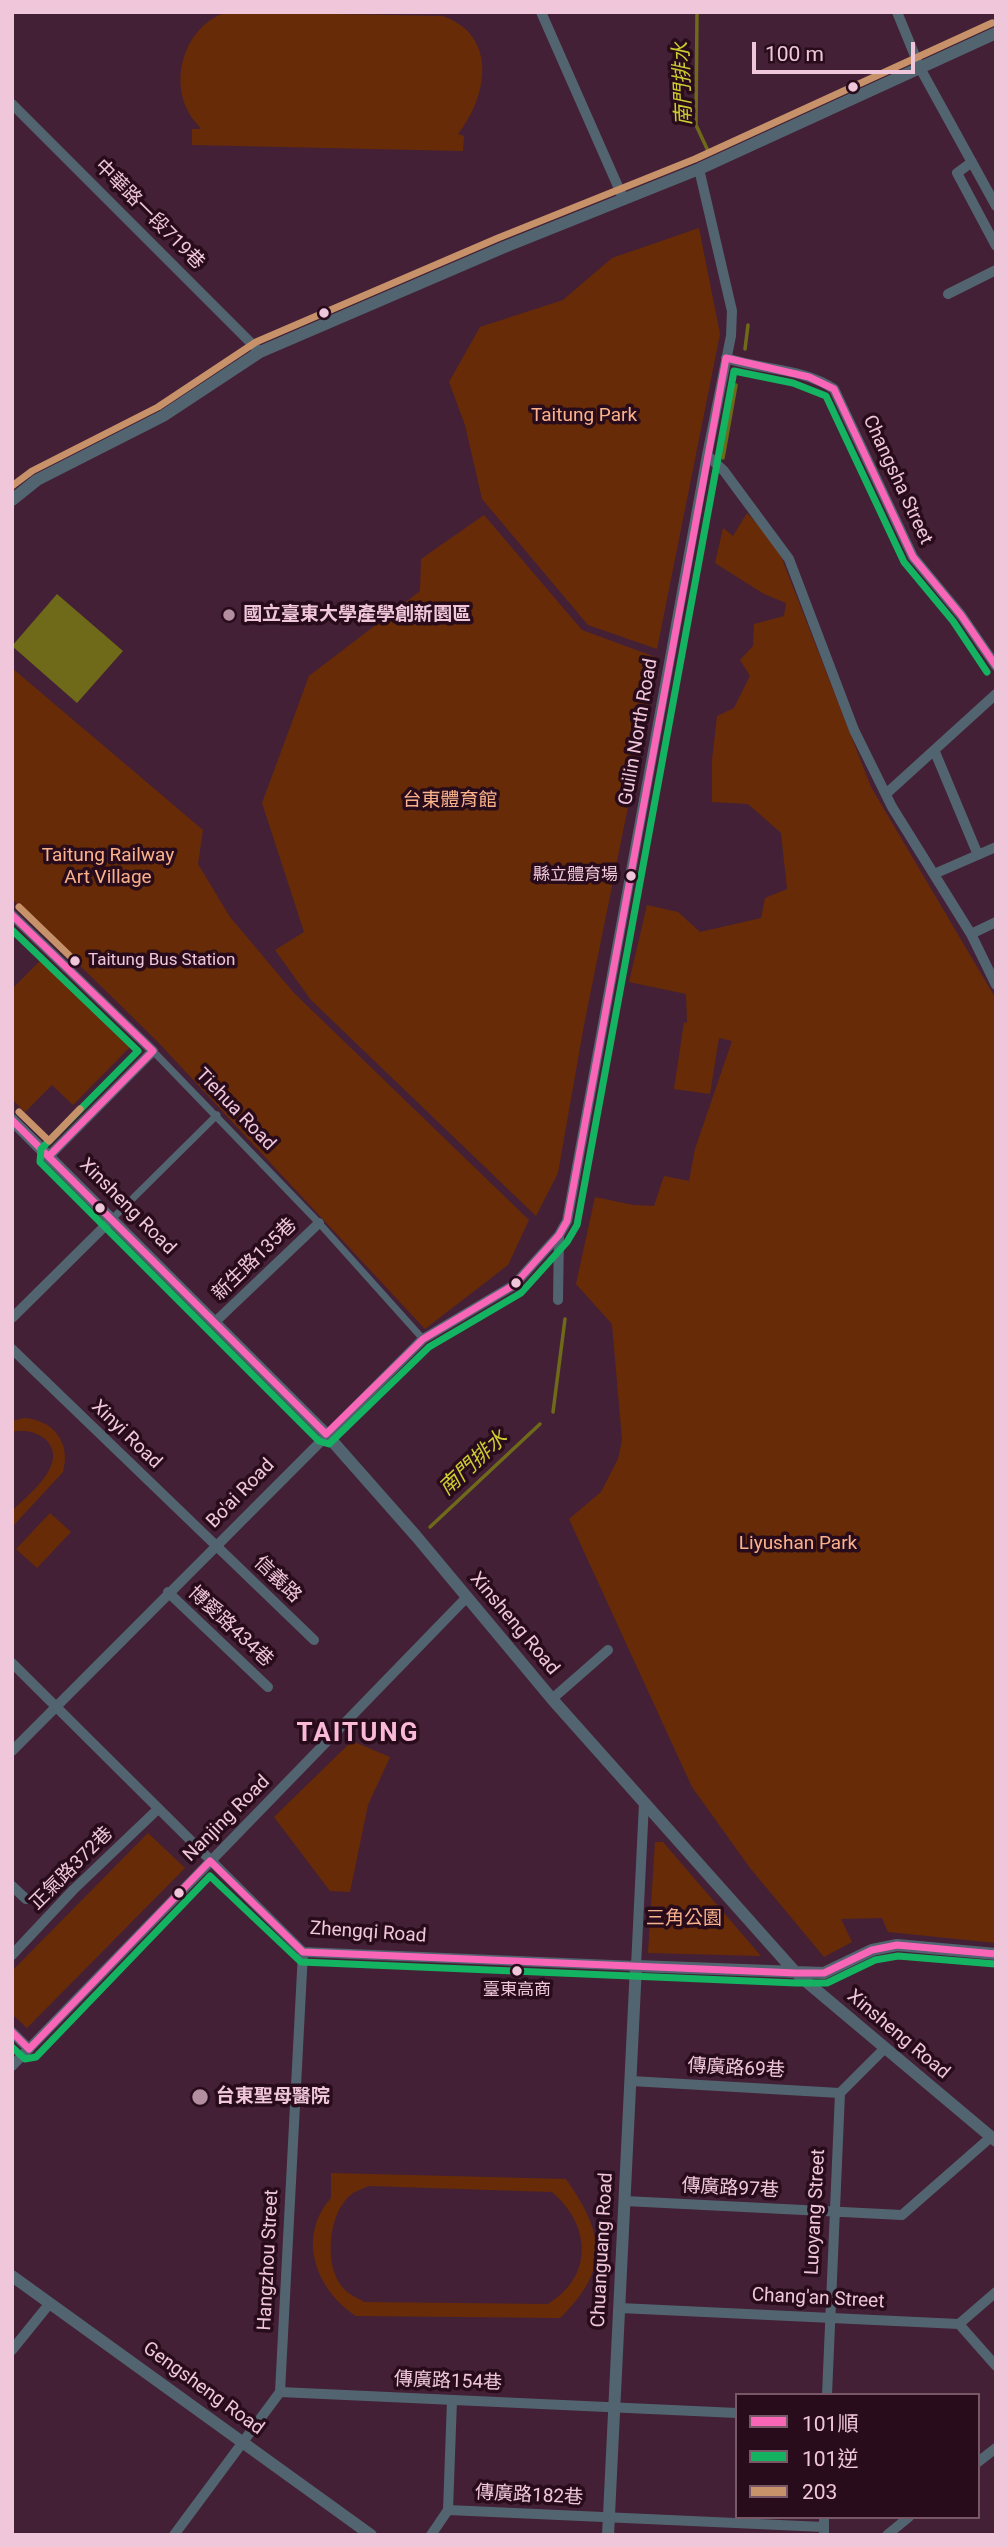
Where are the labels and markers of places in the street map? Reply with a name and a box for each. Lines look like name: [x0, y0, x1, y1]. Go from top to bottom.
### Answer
unlabelled marker: [846, 80, 860, 94]
unlabelled marker: [317, 306, 331, 320]
place label: 國立臺東大學產學創新園區: [243, 604, 471, 626]
marker: 國立臺東大學產學創新園區: [221, 607, 237, 623]
place label: 縣立體育場: [533, 866, 618, 886]
marker: 縣立體育場: [624, 869, 638, 883]
place label: Taitung Bus Station: [88, 951, 235, 971]
marker: Taitung Bus Station: [68, 954, 82, 968]
unlabelled marker: [93, 1201, 107, 1215]
unlabelled marker: [509, 1276, 523, 1290]
unlabelled marker: [172, 1886, 186, 1900]
marker: 臺東高商: [510, 1964, 524, 1978]
place label: 臺東高商: [483, 1981, 551, 2001]
place label: 台東聖母醫院: [216, 2086, 330, 2108]
marker: 台東聖母醫院: [190, 2087, 210, 2107]

